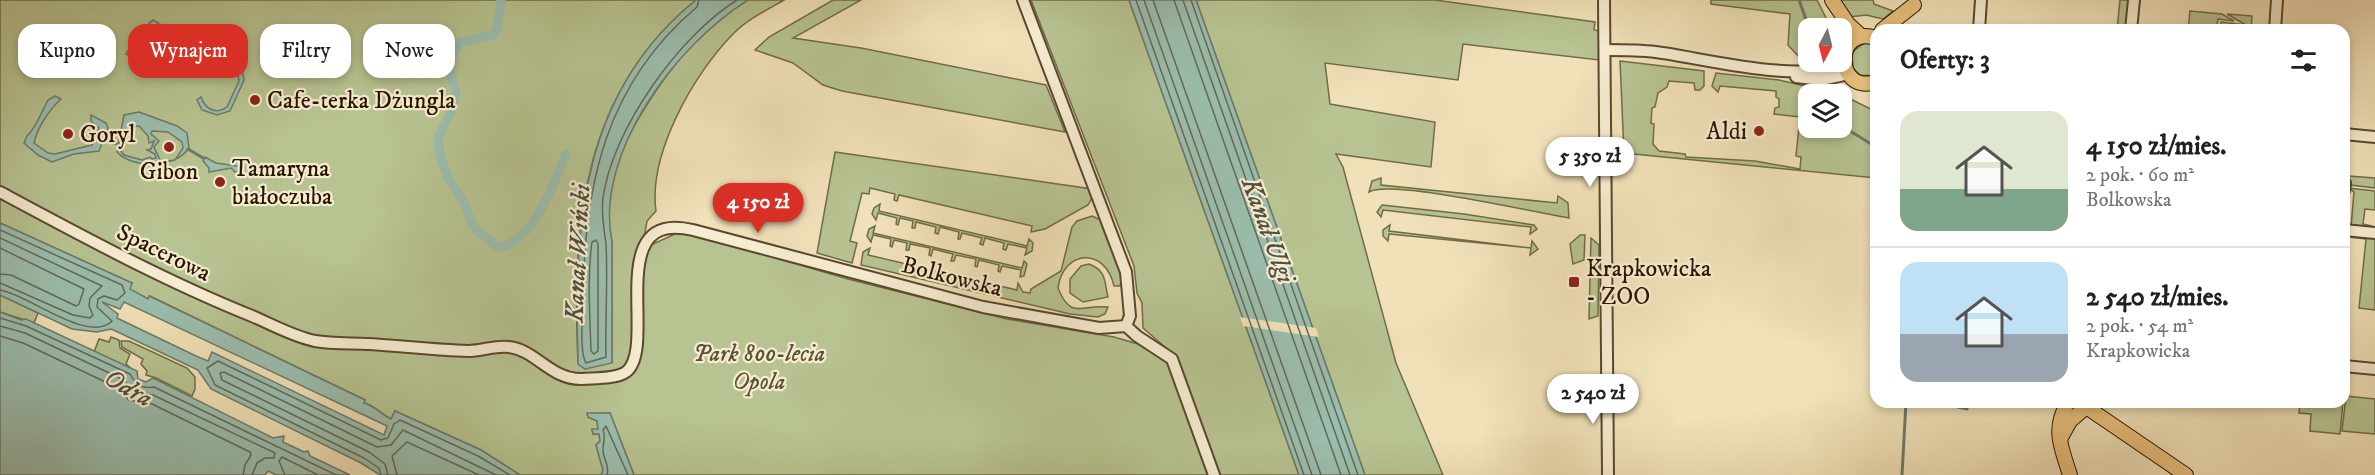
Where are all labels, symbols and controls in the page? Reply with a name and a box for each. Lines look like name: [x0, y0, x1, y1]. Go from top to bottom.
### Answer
north arrow: [1798, 18, 1852, 72]
map controls: [1798, 18, 1852, 138]
chip: Kupno: [18, 24, 116, 78]
chip: Wynajem: [128, 24, 248, 78]
chip: Filtry: [260, 24, 351, 78]
chip: Nowe: [363, 24, 455, 78]
text: Oferty: 3: [1900, 44, 1990, 77]
icon: filters: [2287, 44, 2320, 77]
button: layers: [1798, 84, 1852, 138]
place label: Cafe-terka Dżungla: [267, 86, 456, 116]
marker: Cafe-terka Dżungla: [248, 93, 262, 107]
place label: Aldi: [1706, 117, 1747, 147]
place label: Goryl: [80, 120, 136, 150]
marker: Aldi: [1752, 124, 1766, 138]
marker: Goryl: [61, 127, 75, 141]
text: 4 150 zł/mies.: [2086, 130, 2226, 163]
icon: home: [1948, 135, 2020, 207]
pin: 5 350 zł: [1528, 137, 1652, 188]
marker: Gibon: [162, 140, 176, 154]
text: 5 350 zł: [1559, 144, 1621, 169]
place label: Tamaryna białoczuba: [232, 154, 333, 212]
place label: Gibon: [140, 157, 199, 187]
text: 2 pok. · 60 m²: [2086, 163, 2194, 188]
water label: Kanał Ulgi: [1233, 172, 1303, 290]
marker: Tamaryna białoczuba: [213, 175, 227, 189]
water label: Kanał Wiński: [558, 181, 599, 324]
pin: 4 150 zł: [696, 183, 820, 234]
text: Bolkowska: [2086, 188, 2172, 213]
text: 4 150 zł: [727, 190, 789, 215]
street label: Spacerowa: [112, 217, 216, 289]
street label: Bolkowska: [898, 250, 1006, 304]
place label: Krapkowicka - ZOO: [1586, 254, 1712, 312]
marker: Krapkowicka - ZOO: [1567, 275, 1581, 289]
text: 2 540 zł/mies.: [2086, 281, 2228, 314]
icon: home: [1948, 286, 2020, 358]
text: 2 pok. · 54 m²: [2086, 314, 2193, 339]
park label: Park 800-lecia Opola: [693, 339, 825, 397]
text: Krapkowicka: [2086, 339, 2190, 364]
water label: Odra: [98, 361, 158, 415]
pin: 2 540 zł: [1531, 374, 1655, 425]
text: 2 540 zł: [1561, 381, 1625, 406]

